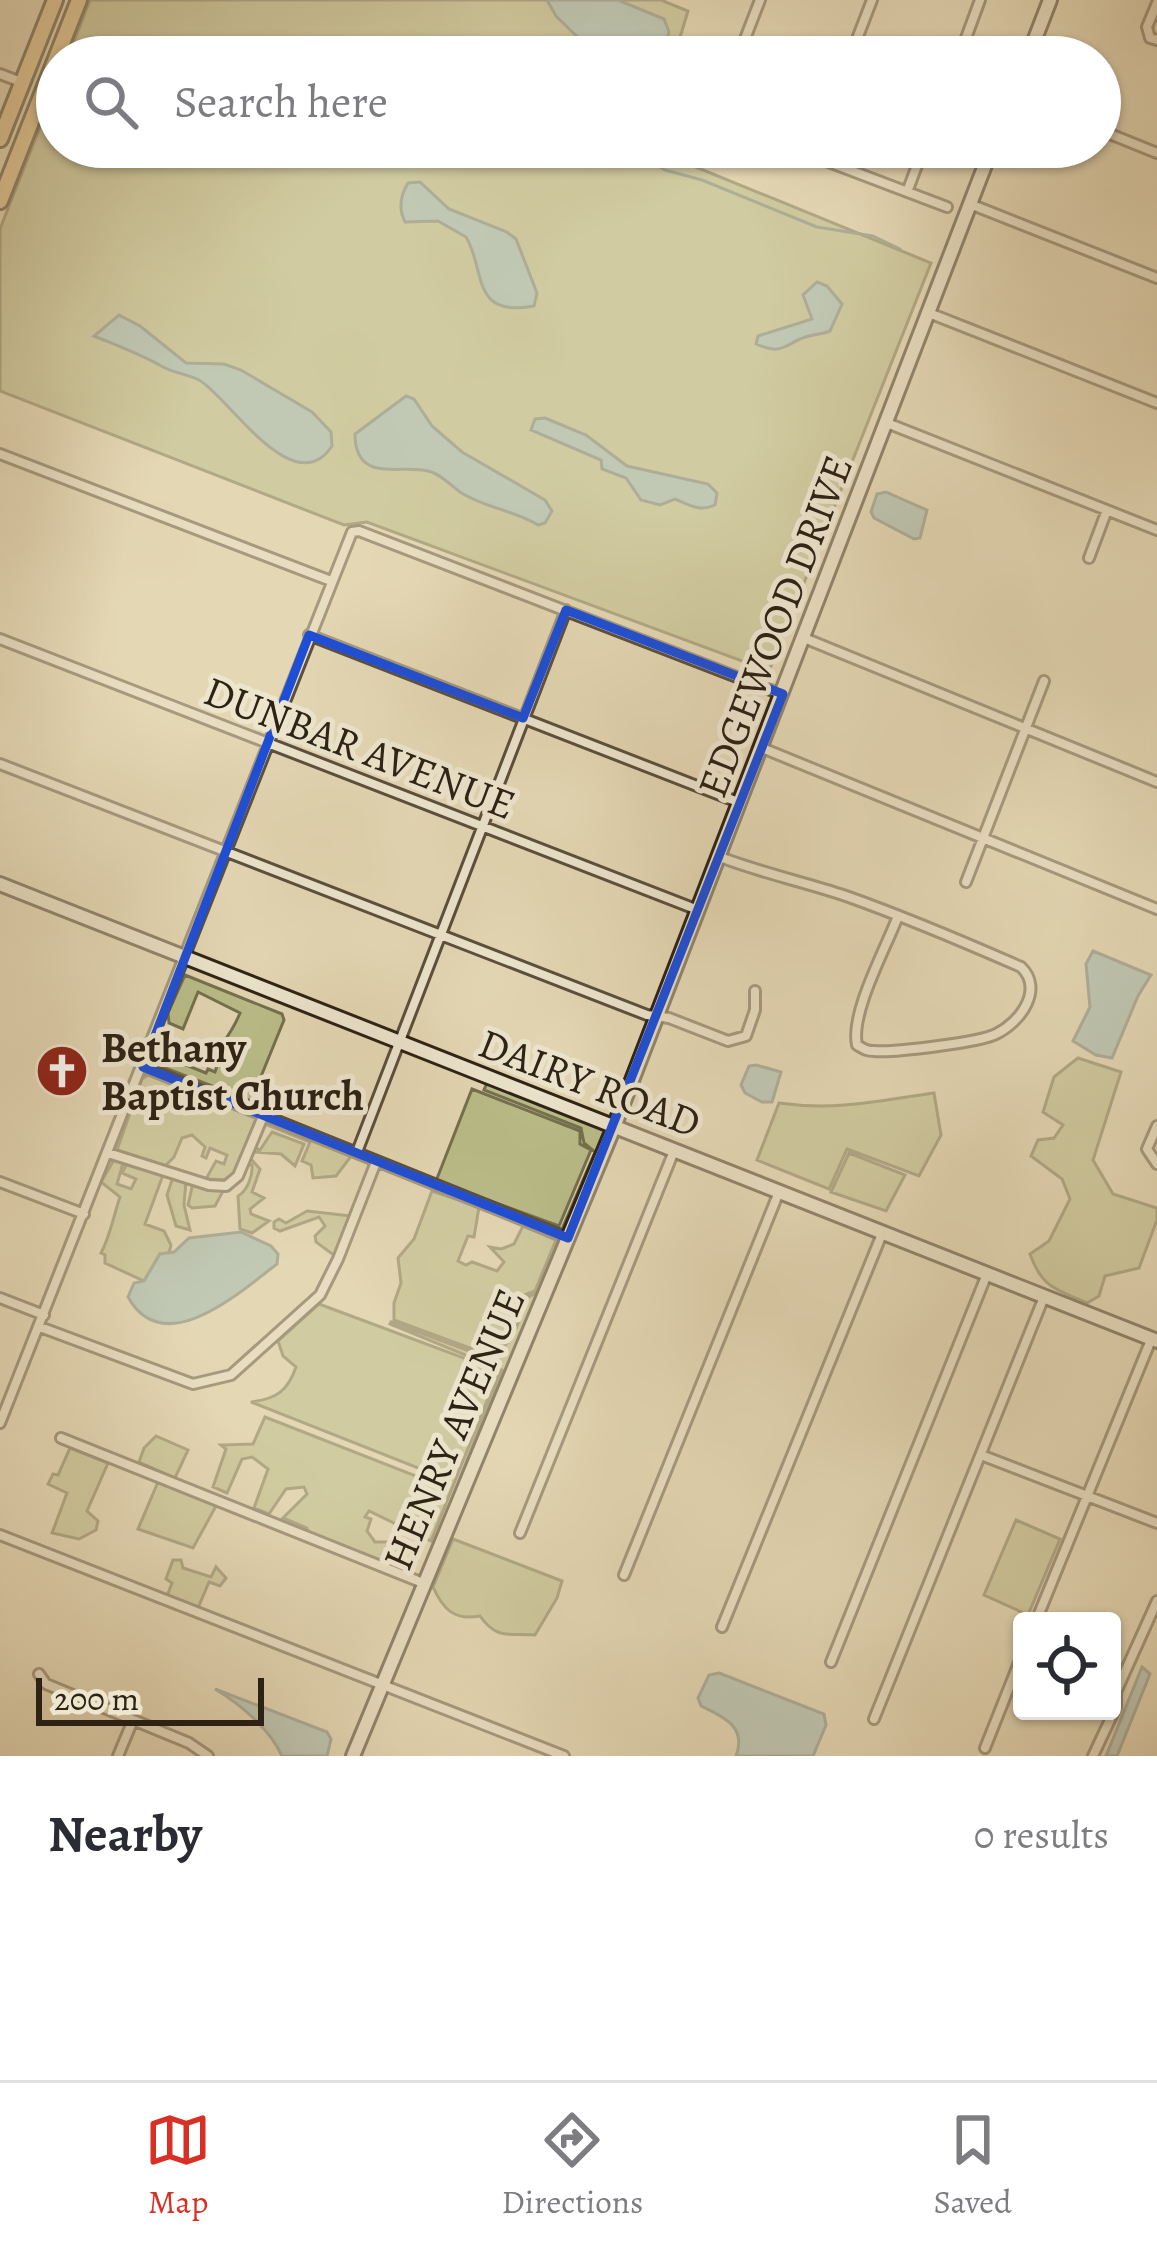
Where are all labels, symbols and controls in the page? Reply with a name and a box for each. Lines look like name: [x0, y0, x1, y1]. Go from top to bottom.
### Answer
search box: [36, 36, 1121, 168]
icon: search: [78, 69, 144, 135]
text: Search here: [174, 71, 388, 133]
street label: EDGEWOOD DRIVE: [683, 447, 866, 805]
street label: DUNBAR AVENUE: [196, 662, 523, 833]
street label: DAIRY ROAD: [471, 1014, 709, 1151]
place label: Bethany Baptist Church: [101, 1019, 364, 1124]
church icon: Bethany Baptist Church: [34, 1043, 90, 1099]
street label: HENRY AVENUE: [369, 1280, 538, 1578]
map controls: [1013, 1612, 1121, 1720]
button: locate: [1013, 1612, 1121, 1720]
scale bar: [36, 1672, 264, 1725]
text: 200 m: [54, 1676, 139, 1721]
text: Nearby: [48, 1799, 202, 1869]
text: 0 results: [974, 1808, 1109, 1861]
tab: Map: [145, 2107, 211, 2224]
tab: Directions: [502, 2107, 643, 2224]
tab: Saved: [934, 2107, 1012, 2224]

